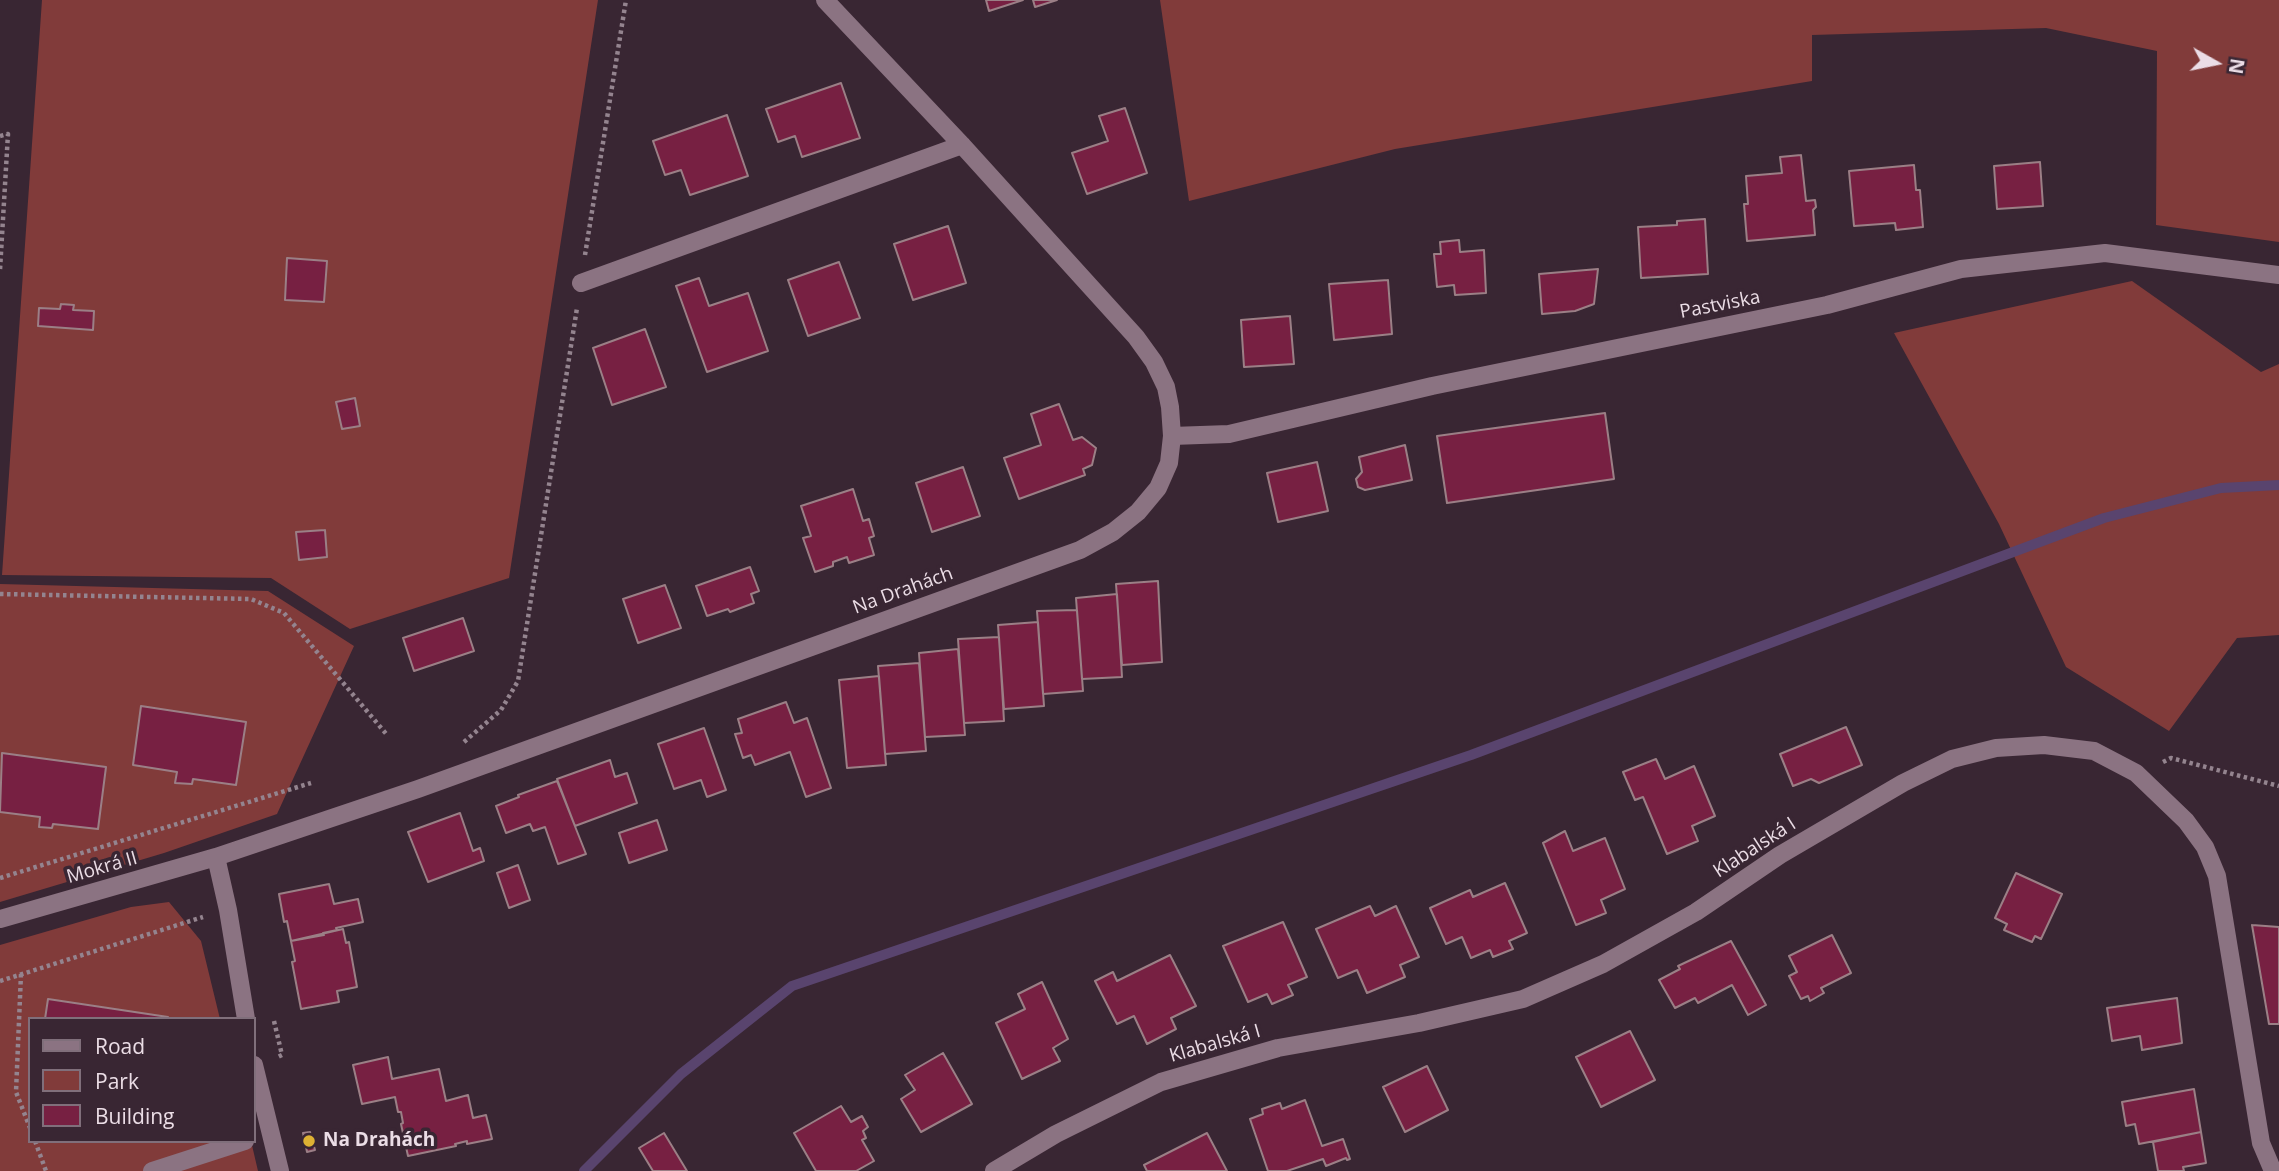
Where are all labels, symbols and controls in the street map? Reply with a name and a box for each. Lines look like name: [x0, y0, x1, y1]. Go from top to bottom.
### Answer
north arrow: [2181, 28, 2251, 98]
text: N: [2223, 57, 2251, 76]
street label: Pastviska: [1678, 286, 1762, 324]
street label: Na Drahách: [850, 562, 956, 620]
street label: Klabalská I: [1709, 813, 1801, 883]
street label: Mokrá II: [64, 847, 140, 889]
legend: [28, 1017, 256, 1143]
street label: Klabalská I: [1167, 1020, 1263, 1068]
text: Road: [95, 1032, 145, 1060]
text: Park: [95, 1067, 139, 1095]
text: Building: [95, 1102, 174, 1130]
place label: Na Drahách: [323, 1130, 435, 1152]
marker: Na Drahách: [301, 1133, 317, 1149]

